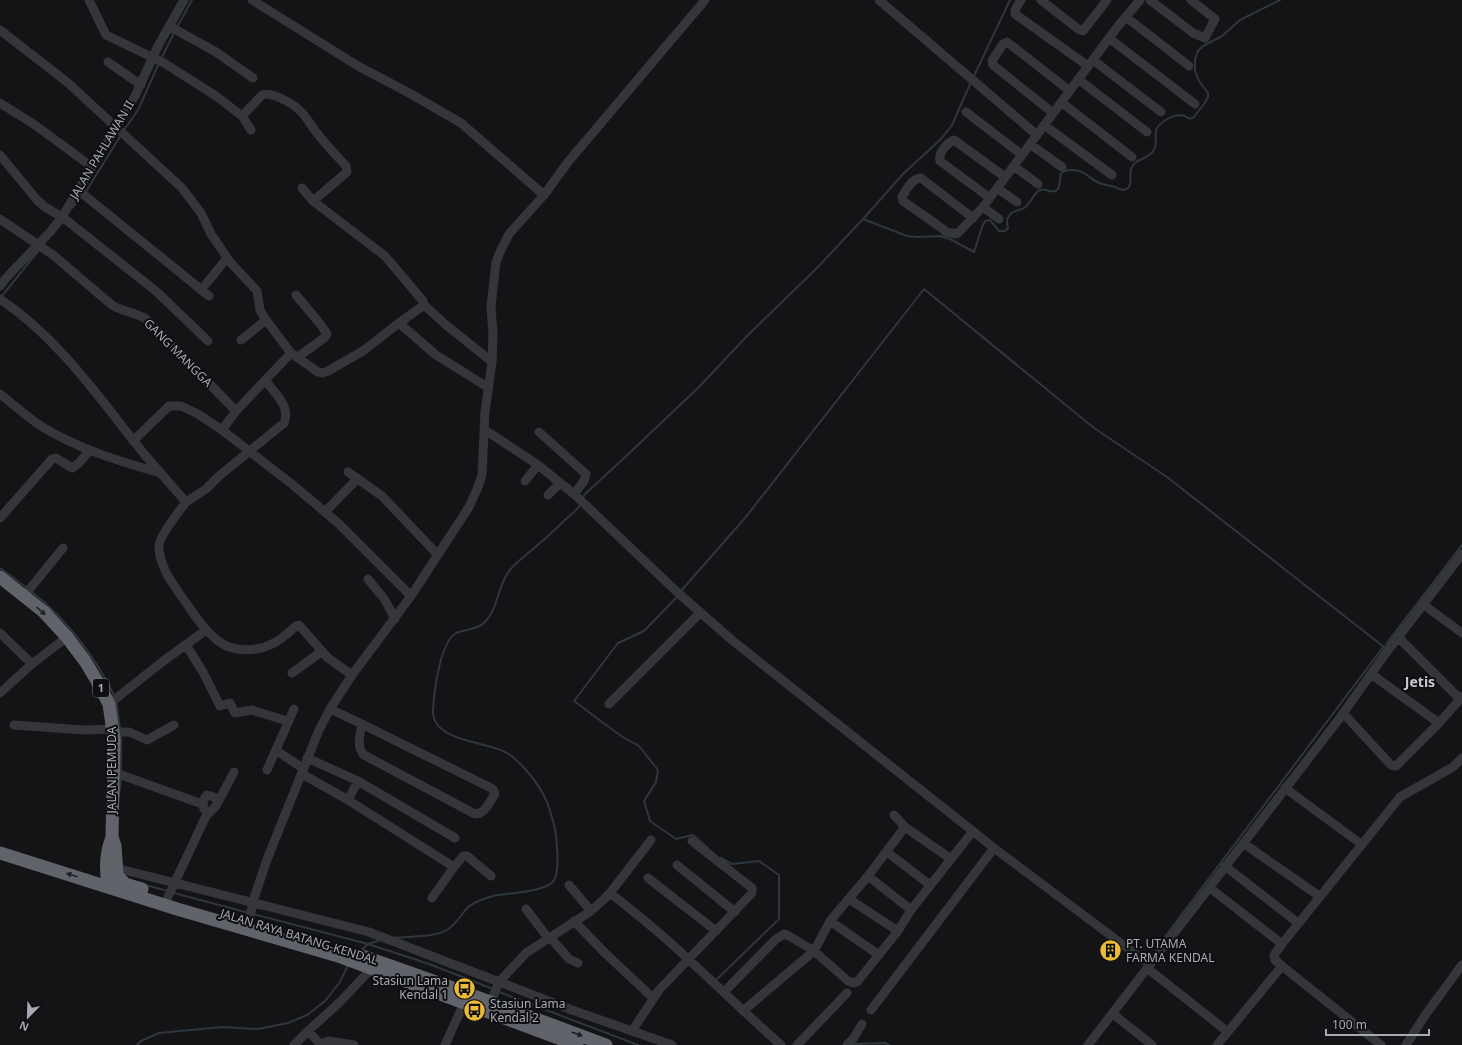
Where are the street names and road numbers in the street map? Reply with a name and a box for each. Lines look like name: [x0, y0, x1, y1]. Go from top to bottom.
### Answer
street label: JALAN PAHLAWAN II: [65, 97, 138, 203]
street label: GANG MANGGA: [140, 315, 216, 391]
road number: 1: [93, 679, 109, 697]
street label: JALAN PEMUDA: [103, 726, 120, 814]
street label: JALAN RAYA BATANG-KENDAL: [217, 904, 380, 969]

